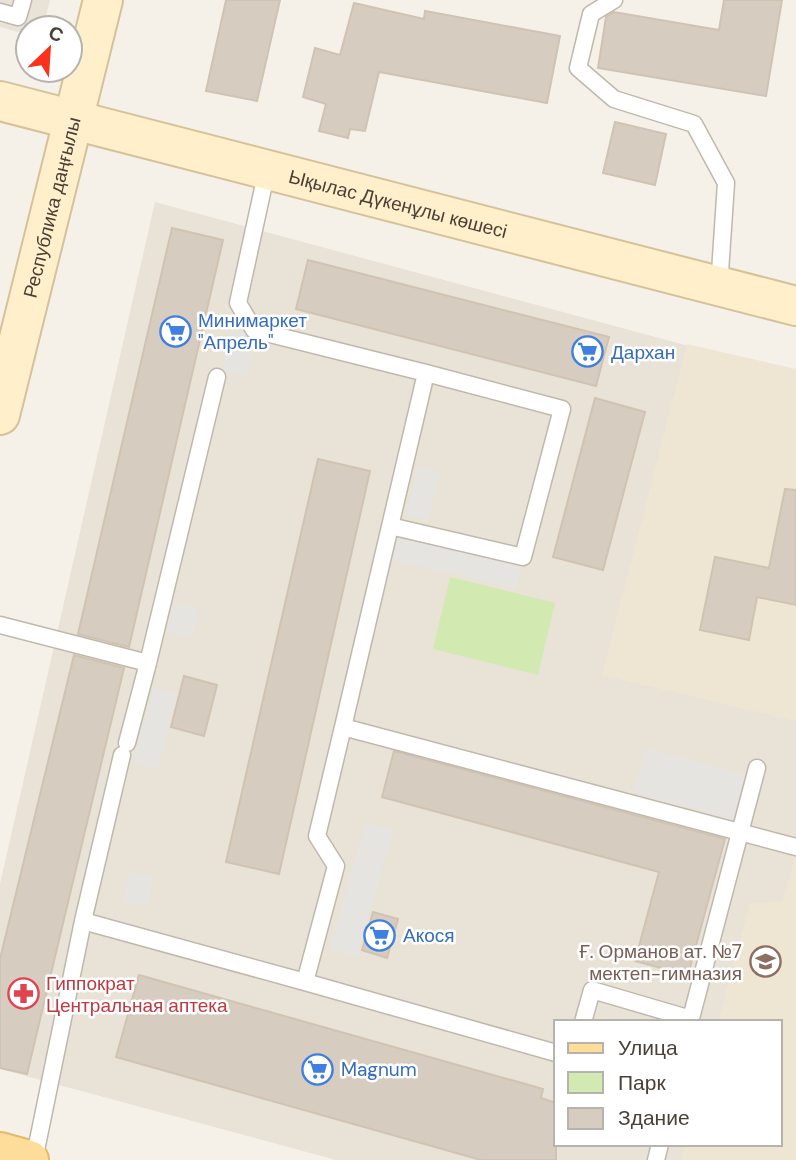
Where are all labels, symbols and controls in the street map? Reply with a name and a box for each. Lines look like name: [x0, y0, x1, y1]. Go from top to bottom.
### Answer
north arrow: [14, 14, 84, 84]
text: С: [44, 20, 68, 48]
street label: Республика даңғылы: [17, 114, 86, 300]
street label: Ықылас Дүкенұлы көшесі: [286, 163, 510, 244]
place label: Минимаркет "Апрель": [198, 308, 307, 355]
supermarket icon: Минимаркет "Апрель": [158, 314, 192, 348]
supermarket icon: Дархан: [571, 335, 605, 369]
place label: Дархан: [611, 340, 675, 365]
supermarket icon: Акося: [363, 918, 397, 952]
place label: Акося: [403, 923, 455, 948]
place label: Ғ. Орманов ат. №7 мектеп-гимназия: [579, 939, 742, 986]
school or university icon: Ғ. Орманов ат. №7 мектеп-гимназия: [748, 945, 782, 979]
place label: Гиппократ Центральная аптека: [46, 971, 228, 1018]
pharmacy icon: Гиппократ Центральная аптека: [6, 977, 40, 1011]
legend: [554, 1020, 782, 1146]
text: Улица: [618, 1034, 678, 1062]
supermarket icon: Magnum: [301, 1052, 335, 1086]
place label: Magnum: [341, 1057, 417, 1082]
text: Парк: [618, 1069, 666, 1097]
text: Здание: [618, 1104, 690, 1132]

